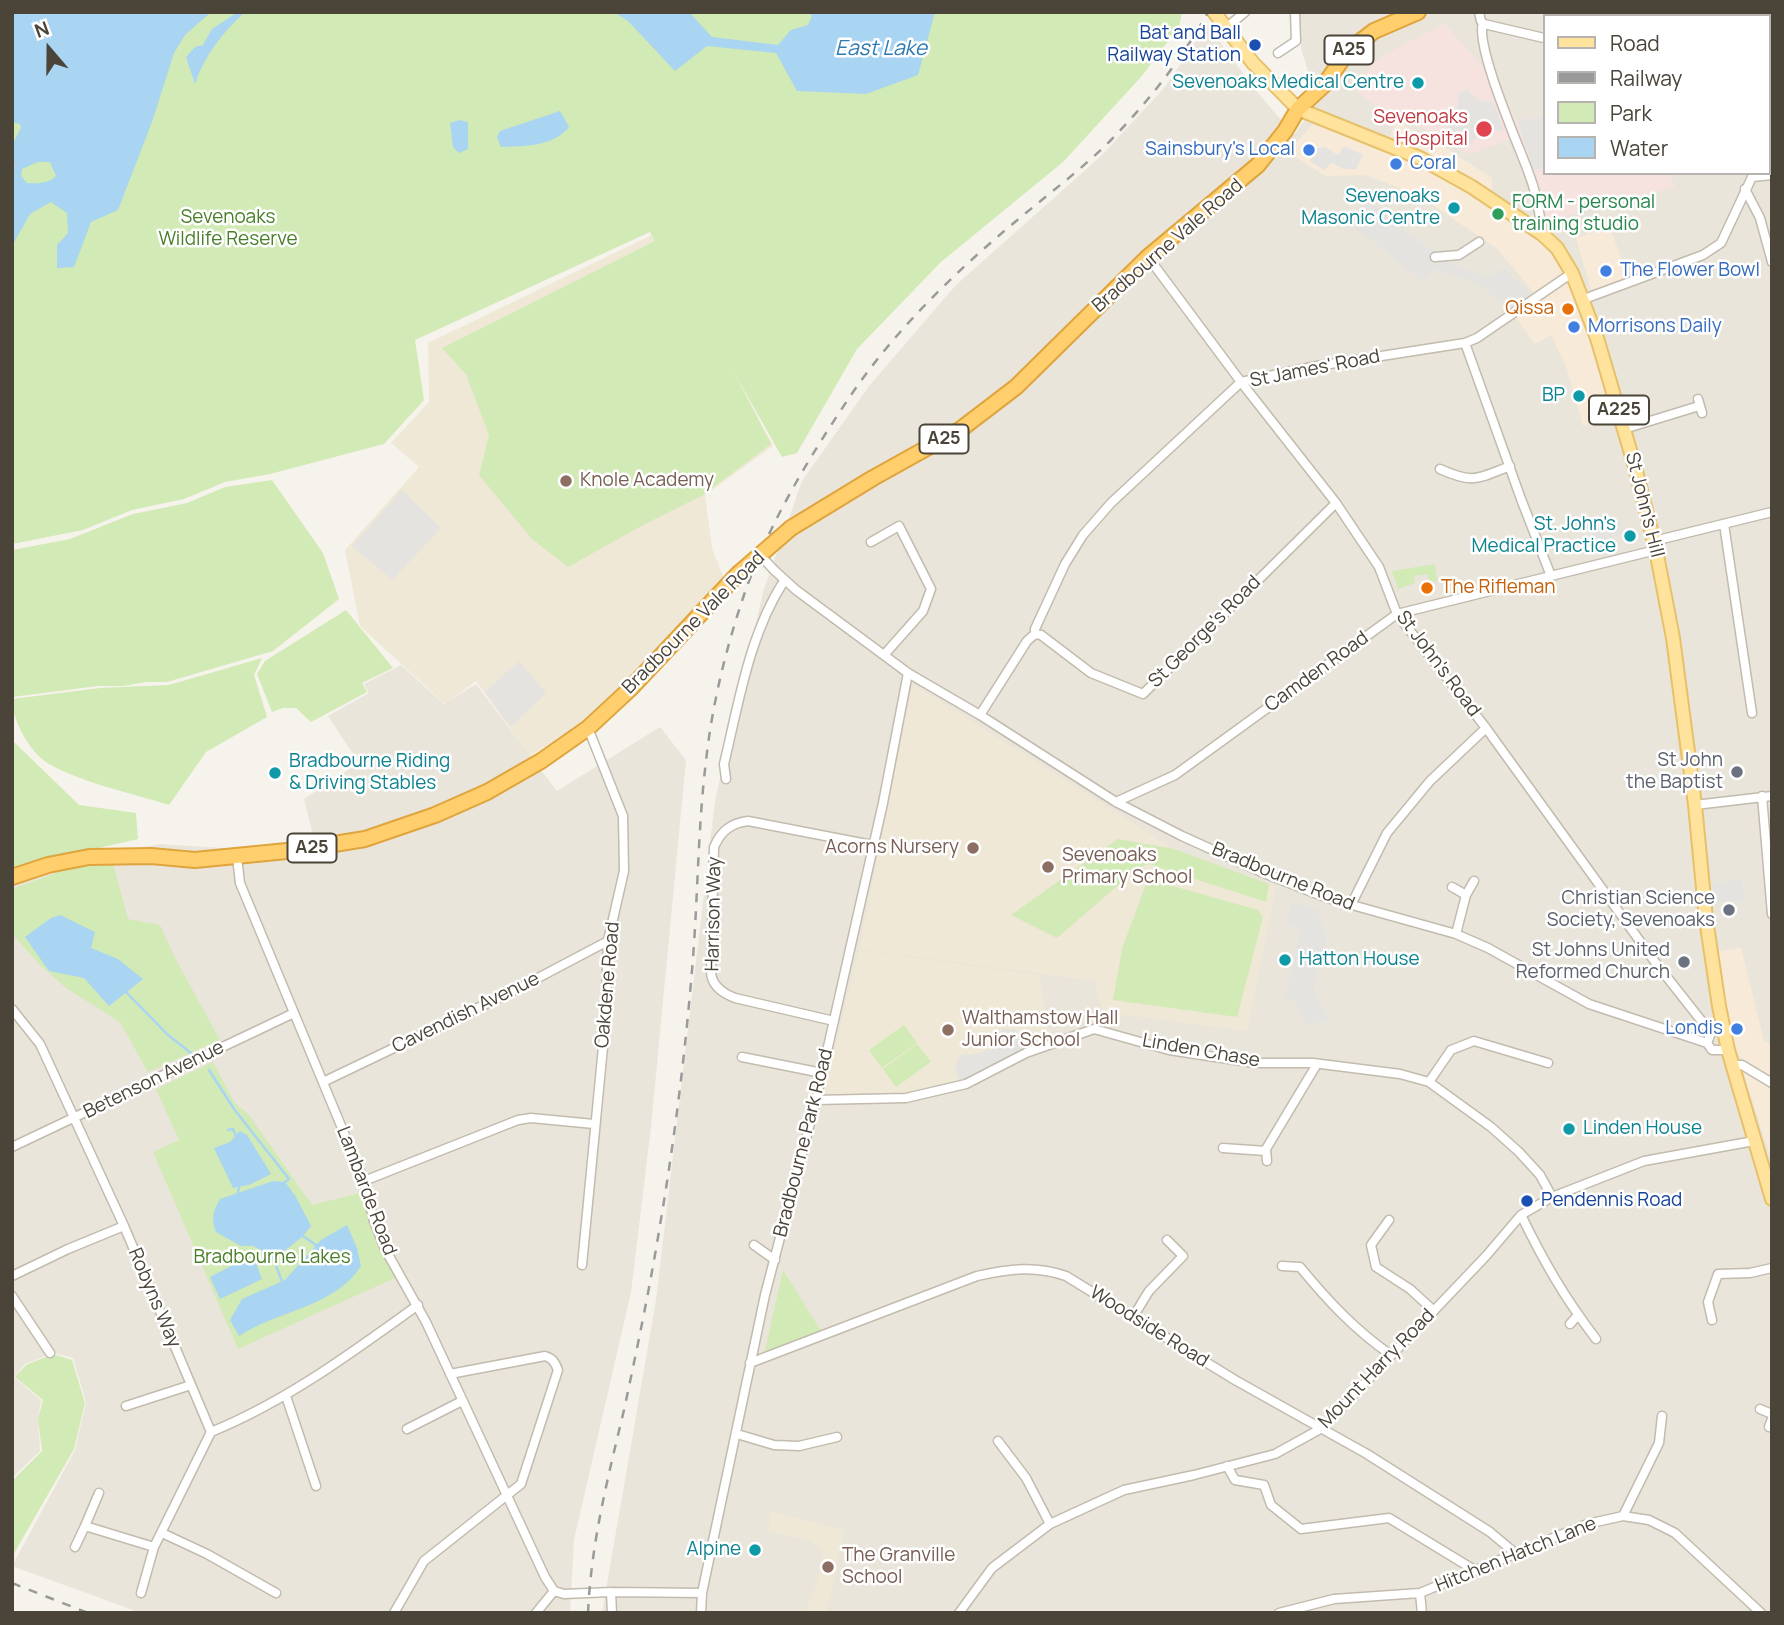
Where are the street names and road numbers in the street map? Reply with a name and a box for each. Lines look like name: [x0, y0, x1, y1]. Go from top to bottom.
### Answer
road number: A25: [1324, 36, 1374, 64]
street label: Bradbourne Vale Road: [1088, 174, 1248, 318]
street label: St James' Road: [1248, 345, 1382, 393]
road number: A225: [1589, 396, 1649, 424]
road number: A25: [920, 424, 968, 454]
street label: St John's Hill: [1620, 450, 1668, 560]
street label: Bradbourne Vale Road: [618, 547, 770, 699]
street label: St George's Road: [1144, 571, 1266, 693]
street label: St John's Road: [1391, 607, 1485, 721]
street label: Camden Road: [1261, 627, 1373, 717]
road number: A25: [288, 834, 336, 862]
street label: Bradbourne Road: [1208, 838, 1358, 916]
street label: Harrison Way: [702, 856, 726, 972]
street label: Oakdene Road: [591, 921, 625, 1049]
street label: Cavendish Avenue: [389, 967, 543, 1059]
street label: Linden Chase: [1140, 1029, 1262, 1073]
street label: Betenson Avenue: [80, 1036, 228, 1124]
street label: Bradbourne Park Road: [770, 1046, 838, 1240]
street label: Lambarde Road: [331, 1123, 401, 1259]
street label: Robyns Way: [123, 1245, 185, 1351]
street label: Woodside Road: [1085, 1281, 1213, 1373]
street label: Mount Harry Road: [1314, 1305, 1440, 1433]
street label: Hitchen Hatch Lane: [1432, 1512, 1600, 1598]

